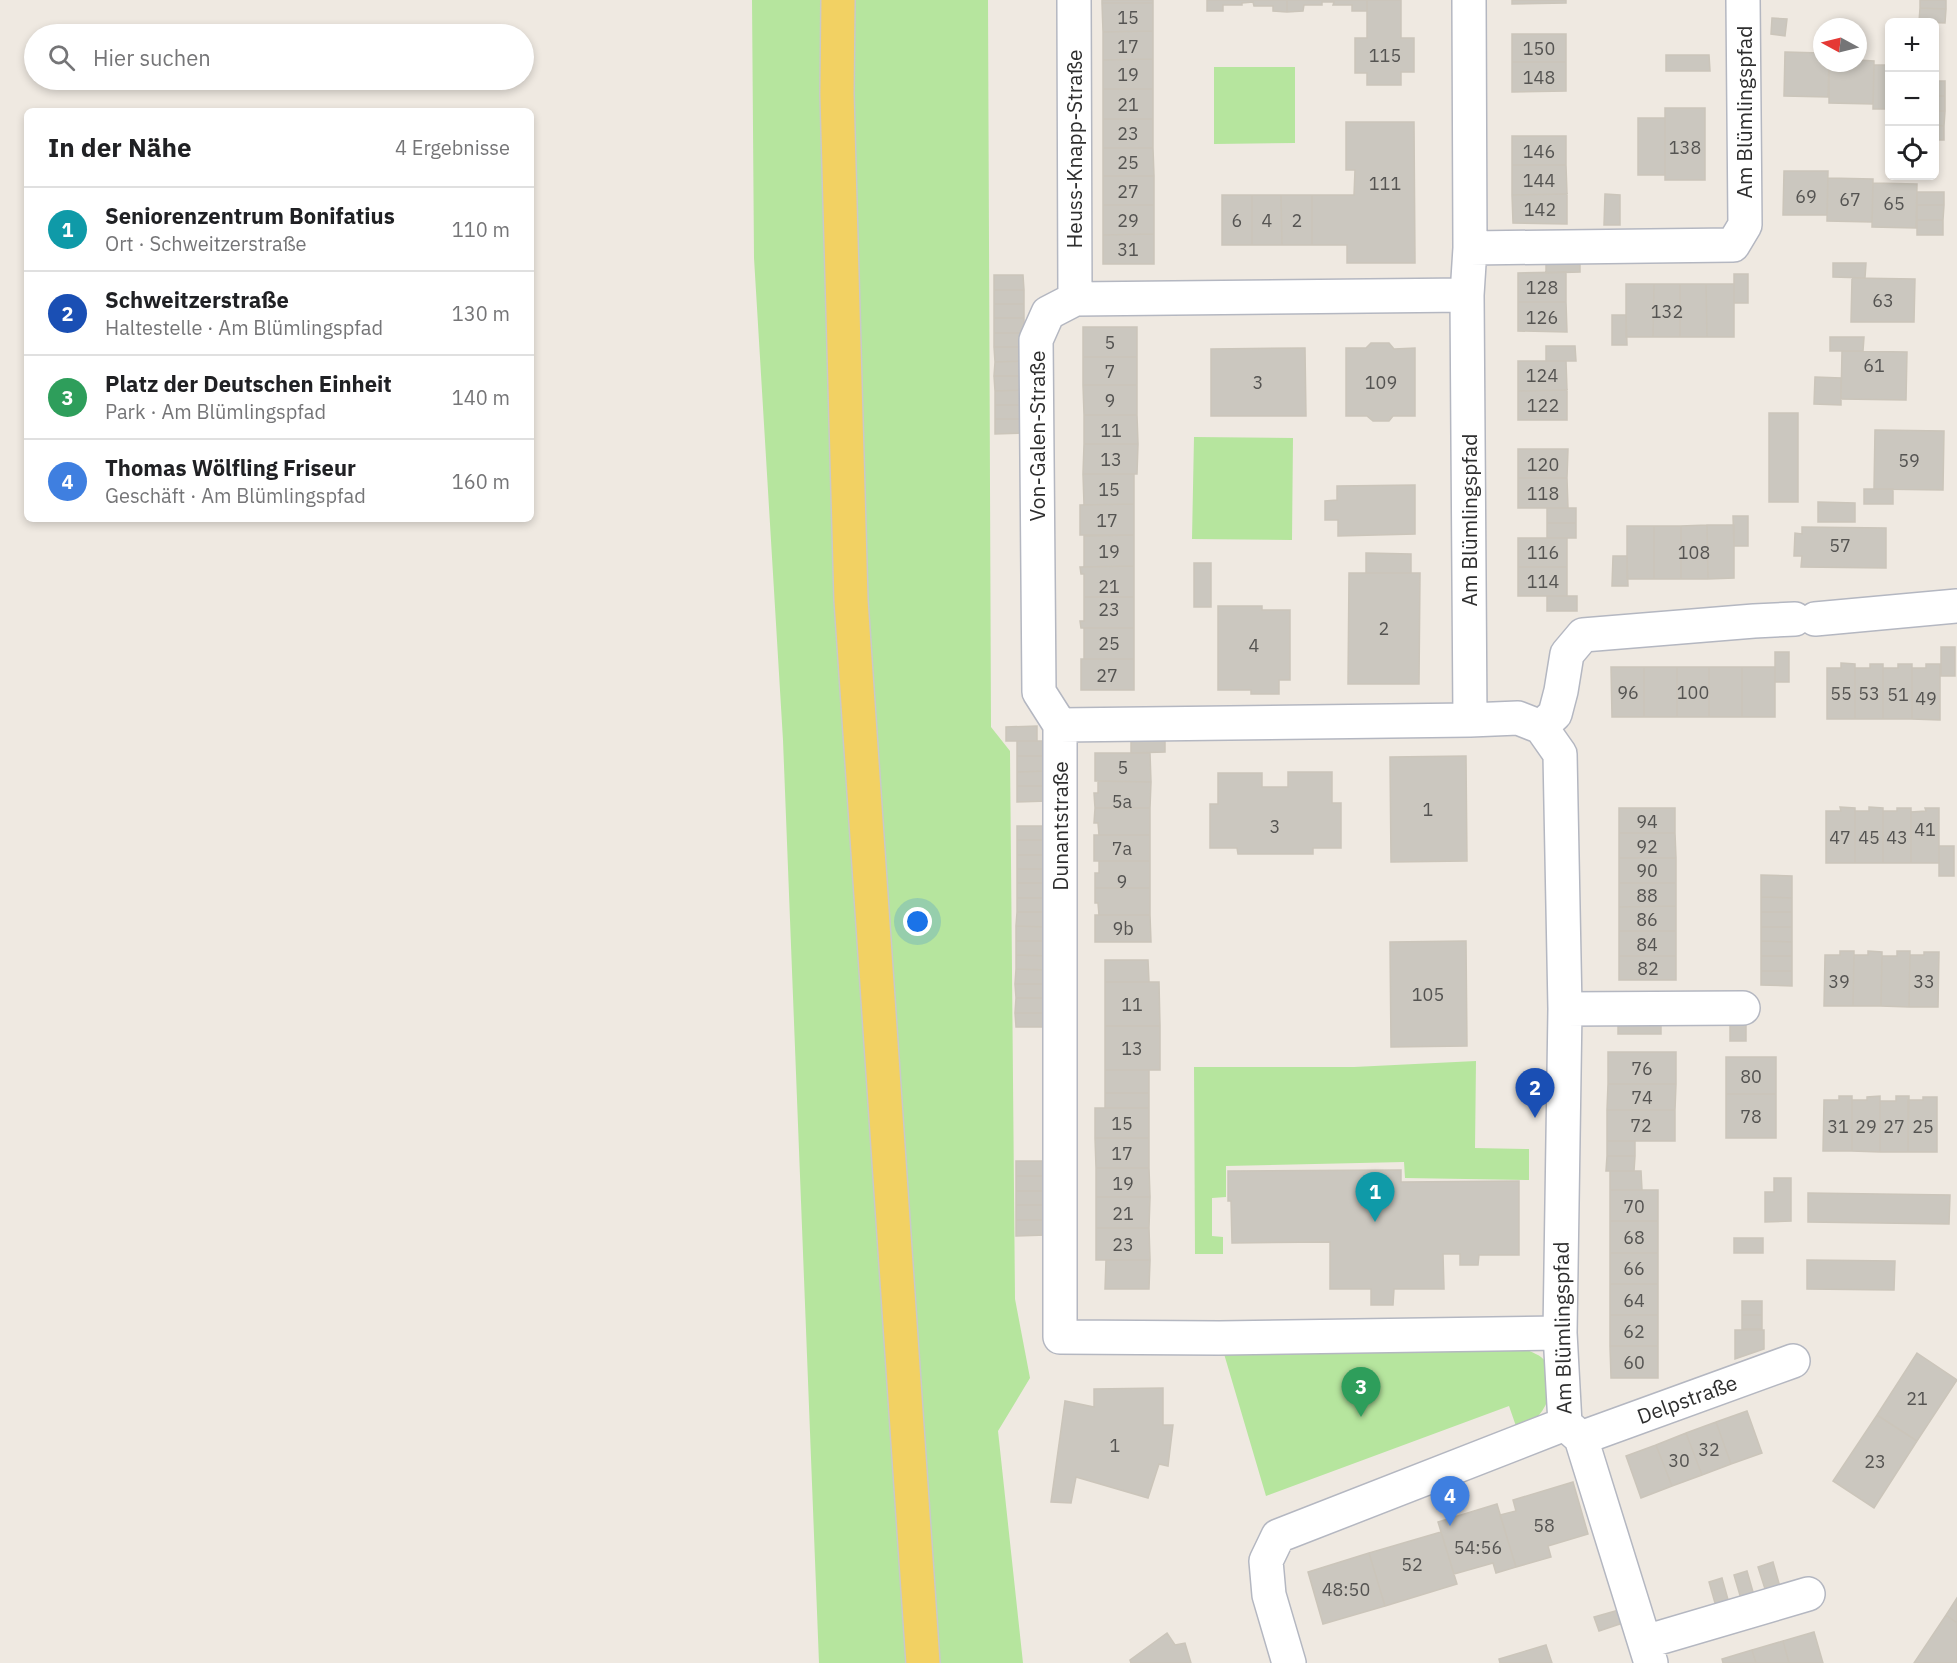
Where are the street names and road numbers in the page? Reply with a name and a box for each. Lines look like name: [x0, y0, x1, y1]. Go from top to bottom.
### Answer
street label: Am Blümlingspfad: [1730, 26, 1758, 198]
street label: Heuss-Knapp-Straße: [1060, 50, 1088, 248]
street label: Von-Galen-Straße: [1023, 351, 1051, 521]
street label: Am Blümlingspfad: [1455, 434, 1483, 606]
street label: Dunantstraße: [1046, 761, 1074, 891]
street label: Am Blümlingspfad: [1546, 1241, 1578, 1415]
street label: Delpstraße: [1633, 1368, 1741, 1430]

